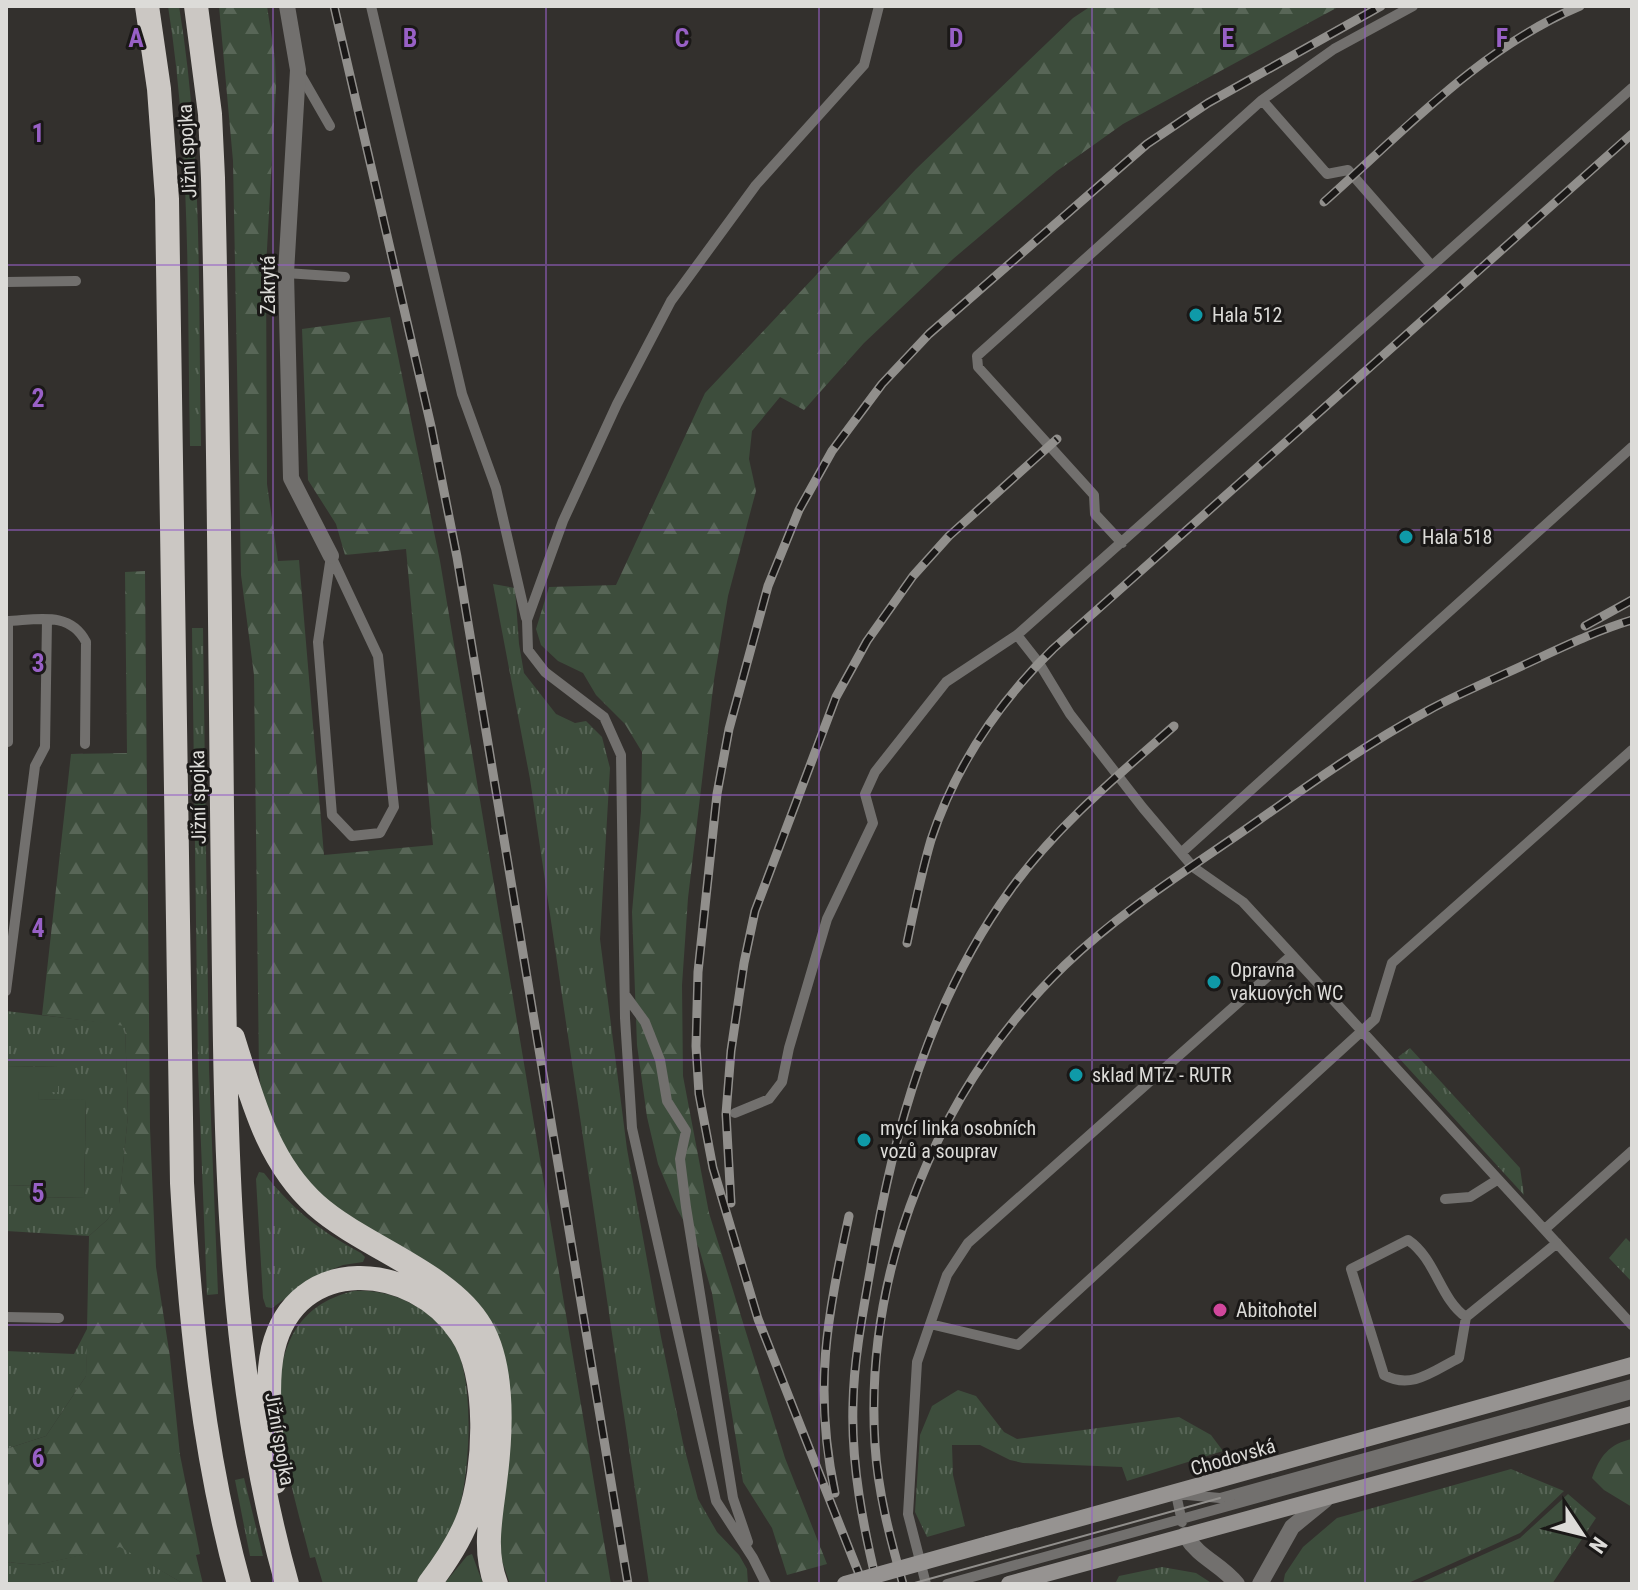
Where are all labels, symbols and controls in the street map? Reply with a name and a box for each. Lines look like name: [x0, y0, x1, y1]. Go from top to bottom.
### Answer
text: A: [128, 23, 144, 53]
text: B: [403, 23, 417, 53]
text: C: [675, 23, 690, 53]
text: D: [949, 23, 963, 53]
text: E: [1222, 23, 1235, 53]
text: F: [1496, 23, 1508, 53]
street label: Jižní spojka: [173, 103, 201, 199]
text: 1: [31, 118, 45, 148]
street label: Zakrytá: [256, 255, 280, 315]
place label: Hala 512: [1212, 303, 1282, 327]
marker: Hala 512: [1187, 306, 1205, 324]
text: 2: [31, 383, 45, 413]
place label: Hala 518: [1422, 525, 1492, 549]
marker: Hala 518: [1397, 528, 1415, 546]
text: 3: [31, 648, 45, 678]
street label: Jižní spojka: [185, 750, 211, 844]
text: 4: [31, 913, 45, 943]
place label: Opravna vakuových WC: [1230, 958, 1343, 1005]
marker: Opravna vakuových WC: [1205, 973, 1223, 991]
place label: sklad MTZ - RUTR: [1092, 1063, 1232, 1087]
marker: sklad MTZ - RUTR: [1067, 1066, 1085, 1084]
place label: mycí linka osobních vozů a souprav: [880, 1116, 1036, 1163]
marker: mycí linka osobních vozů a souprav: [855, 1131, 873, 1149]
text: 5: [31, 1178, 45, 1208]
place label: Abitohotel: [1236, 1298, 1317, 1322]
marker: Abitohotel: [1211, 1301, 1229, 1319]
street label: Jižní spojka: [260, 1391, 300, 1487]
street label: Chodovská: [1188, 1433, 1278, 1481]
text: 6: [31, 1443, 45, 1473]
north arrow: [1542, 1494, 1622, 1574]
text: N: [1584, 1532, 1612, 1558]

